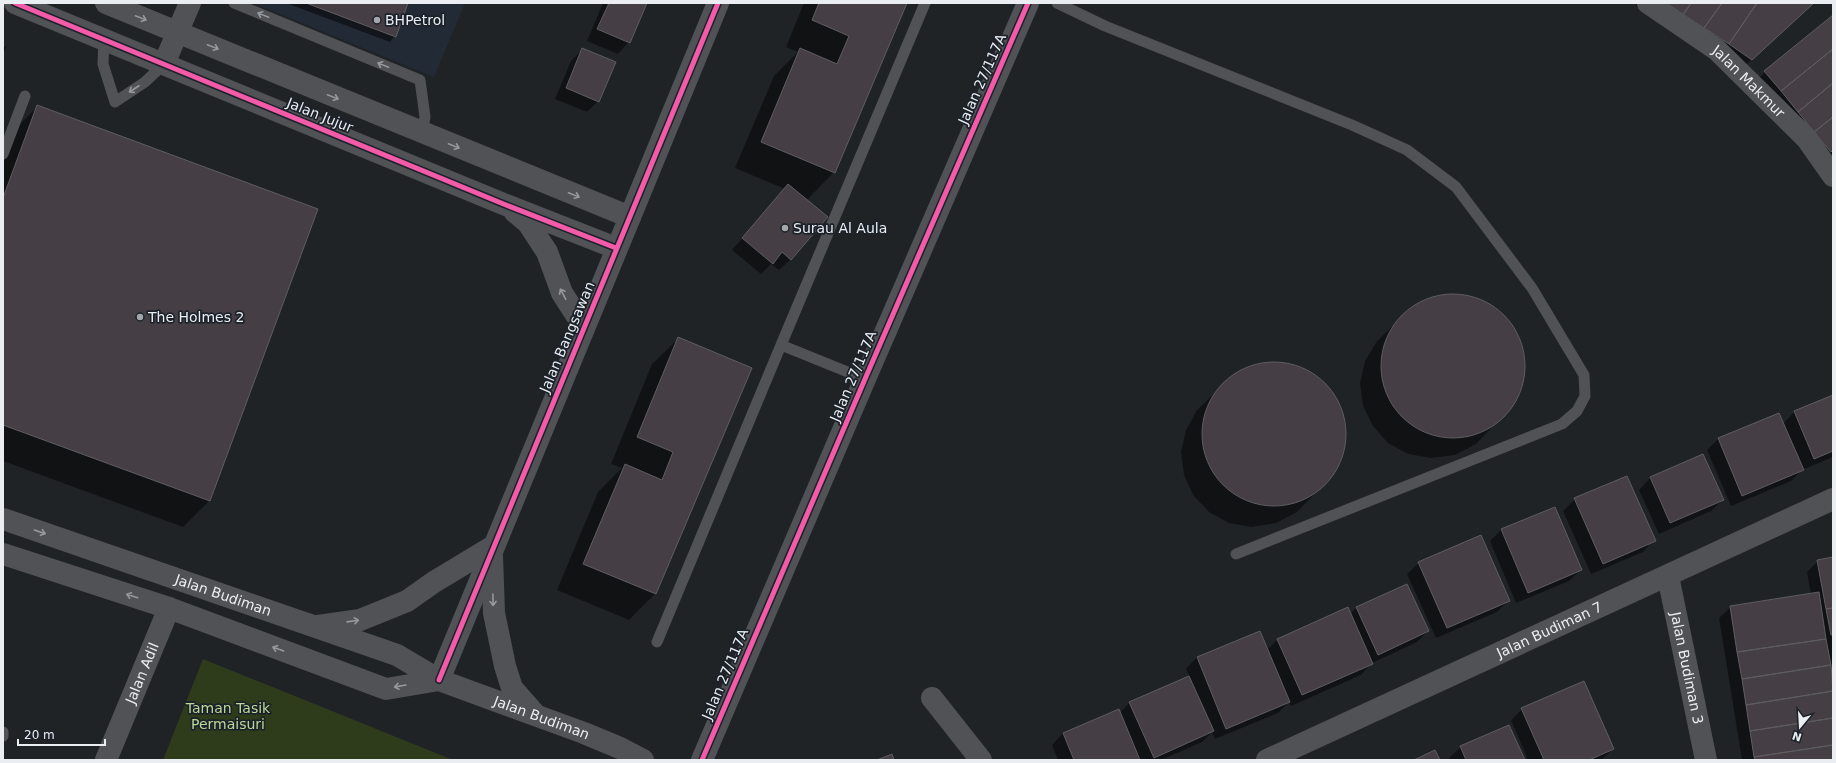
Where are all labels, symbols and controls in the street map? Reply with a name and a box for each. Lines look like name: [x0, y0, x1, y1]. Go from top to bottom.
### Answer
one-way arrow: [258, 11, 270, 19]
place label: BHPetrol: [385, 12, 445, 28]
one-way arrow: [135, 14, 147, 22]
marker: BHPetrol: [372, 15, 382, 25]
street label: Jalan 27/117A: [954, 31, 1009, 128]
street label: Jalan Makmur: [1709, 41, 1788, 121]
one-way arrow: [207, 44, 219, 52]
one-way arrow: [378, 61, 390, 68]
one-way arrow: [129, 85, 140, 93]
one-way arrow: [327, 93, 339, 101]
street label: Jalan Jujur: [284, 94, 356, 136]
one-way arrow: [447, 143, 459, 150]
one-way arrow: [568, 191, 580, 199]
place label: Surau Al Aula: [793, 220, 887, 236]
marker: Surau Al Aula: [780, 223, 790, 233]
street label: Jalan Bangsawan: [536, 279, 598, 396]
one-way arrow: [559, 288, 566, 300]
place label: The Holmes 2: [147, 309, 244, 325]
marker: The Holmes 2: [135, 312, 145, 322]
street label: Jalan 27/117A: [826, 328, 880, 425]
one-way arrow: [33, 528, 45, 536]
street label: Jalan Budiman: [172, 571, 274, 619]
one-way arrow: [127, 592, 139, 600]
one-way arrow: [490, 593, 497, 606]
street label: Jalan Budiman 7: [1493, 599, 1605, 661]
street label: Jalan Budiman 3: [1667, 609, 1706, 726]
one-way arrow: [346, 617, 359, 625]
street label: Jalan 27/117A: [698, 626, 752, 723]
street label: Jalan Adil: [122, 640, 162, 707]
one-way arrow: [272, 644, 284, 652]
one-way arrow: [394, 683, 407, 691]
street label: Jalan Budiman: [491, 692, 592, 742]
park label: Taman Tasik Permaisuri: [185, 700, 271, 732]
north arrow: [1780, 707, 1820, 747]
scale bar: [18, 721, 105, 747]
text: 20 m: [24, 728, 55, 742]
text: N: [1791, 728, 1803, 744]

